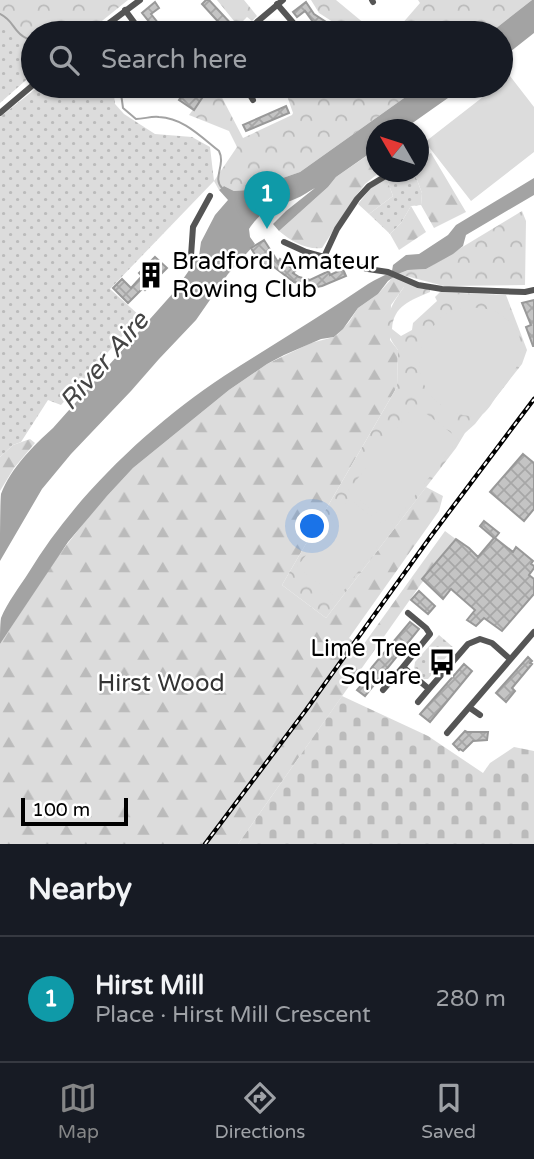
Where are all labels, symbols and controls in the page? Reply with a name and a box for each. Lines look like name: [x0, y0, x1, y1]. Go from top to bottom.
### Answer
search box: [21, 21, 513, 98]
icon: search: [45, 41, 83, 79]
text: Search here: [101, 44, 247, 75]
north arrow: [366, 119, 429, 182]
pin: 1: [244, 171, 290, 229]
place label: Bradford Amateur Rowing Club: [172, 247, 380, 304]
building icon: Bradford Amateur Rowing Club: [136, 260, 166, 290]
water label: River Aire: [53, 305, 156, 416]
your location: [295, 509, 329, 543]
place label: Lime Tree Square: [310, 634, 421, 691]
bus stop icon: Lime Tree Square: [427, 647, 457, 677]
park label: Hirst Wood: [97, 669, 225, 698]
scale bar: [21, 795, 128, 827]
text: 100 m: [32, 799, 90, 821]
text: Nearby: [28, 871, 132, 908]
text: Hirst Mill: [95, 970, 204, 1001]
text: 1: [44, 985, 58, 1013]
text: 280 m: [436, 985, 506, 1013]
text: Place · Hirst Mill Crescent: [95, 1001, 371, 1029]
tab: Map: [58, 1079, 99, 1143]
tab: Directions: [215, 1079, 306, 1143]
tab: Saved: [421, 1079, 476, 1143]

